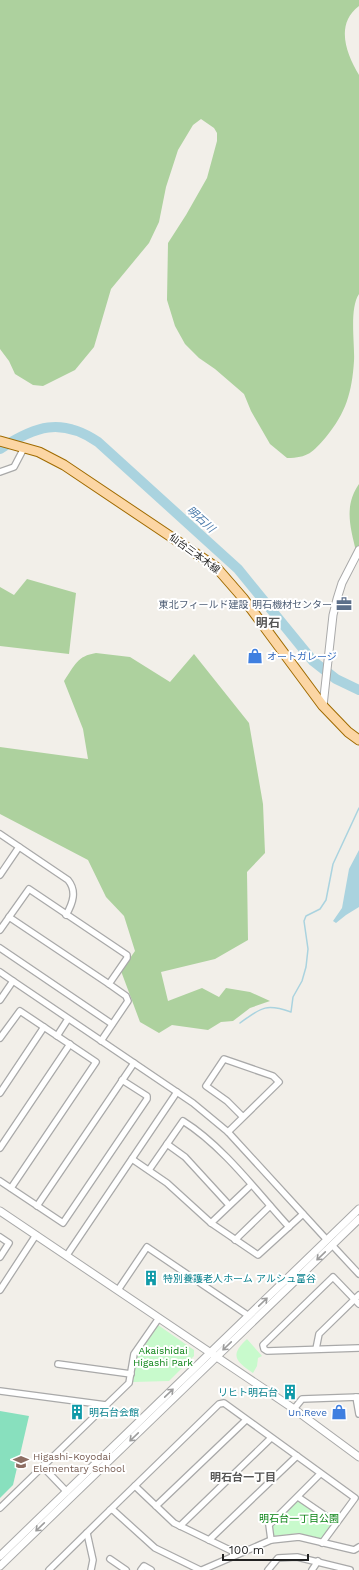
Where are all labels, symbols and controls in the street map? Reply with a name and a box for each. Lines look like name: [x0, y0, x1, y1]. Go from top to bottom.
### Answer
water label: 明石川: [184, 504, 218, 536]
street label: 仙台三本木線: [167, 531, 222, 575]
office icon: 東北フィールド建設 明石機材センター: [335, 595, 353, 613]
place label: 東北フィールド建設 明石機材センター: [159, 599, 332, 610]
district label: 明石: [256, 616, 280, 630]
shop icon: オートガレージ: [246, 647, 264, 665]
place label: オートガレージ: [267, 651, 337, 662]
one-way arrow: [316, 1251, 326, 1261]
building icon: 特別養護老人ホーム アルシュ富谷: [142, 1269, 160, 1287]
place label: 特別養護老人ホーム アルシュ富谷: [163, 1273, 316, 1284]
one-way arrow: [258, 1297, 268, 1307]
one-way arrow: [222, 1342, 232, 1351]
park label: Akaishidai Higashi Park: [133, 1345, 193, 1368]
building icon: リヒト明石台: [281, 1383, 299, 1401]
place label: リヒト明石台: [218, 1387, 278, 1398]
one-way arrow: [164, 1388, 174, 1398]
building icon: 明石台会館: [68, 1403, 86, 1421]
shop icon: Un.Reve: [330, 1403, 348, 1421]
place label: 明石台会館: [89, 1407, 139, 1418]
place label: Un.Reve: [288, 1407, 327, 1418]
one-way arrow: [129, 1432, 139, 1441]
place label: Higashi-Koyodai Elementary School: [33, 1451, 125, 1474]
school or university icon: Higashi-Koyodai Elementary School: [12, 1453, 30, 1471]
district label: 明石台一丁目: [210, 1471, 276, 1484]
park label: 明石台一丁目公園: [259, 1513, 339, 1524]
one-way arrow: [35, 1522, 45, 1532]
scale bar: [223, 1536, 308, 1562]
text: 100 m: [229, 1543, 264, 1557]

